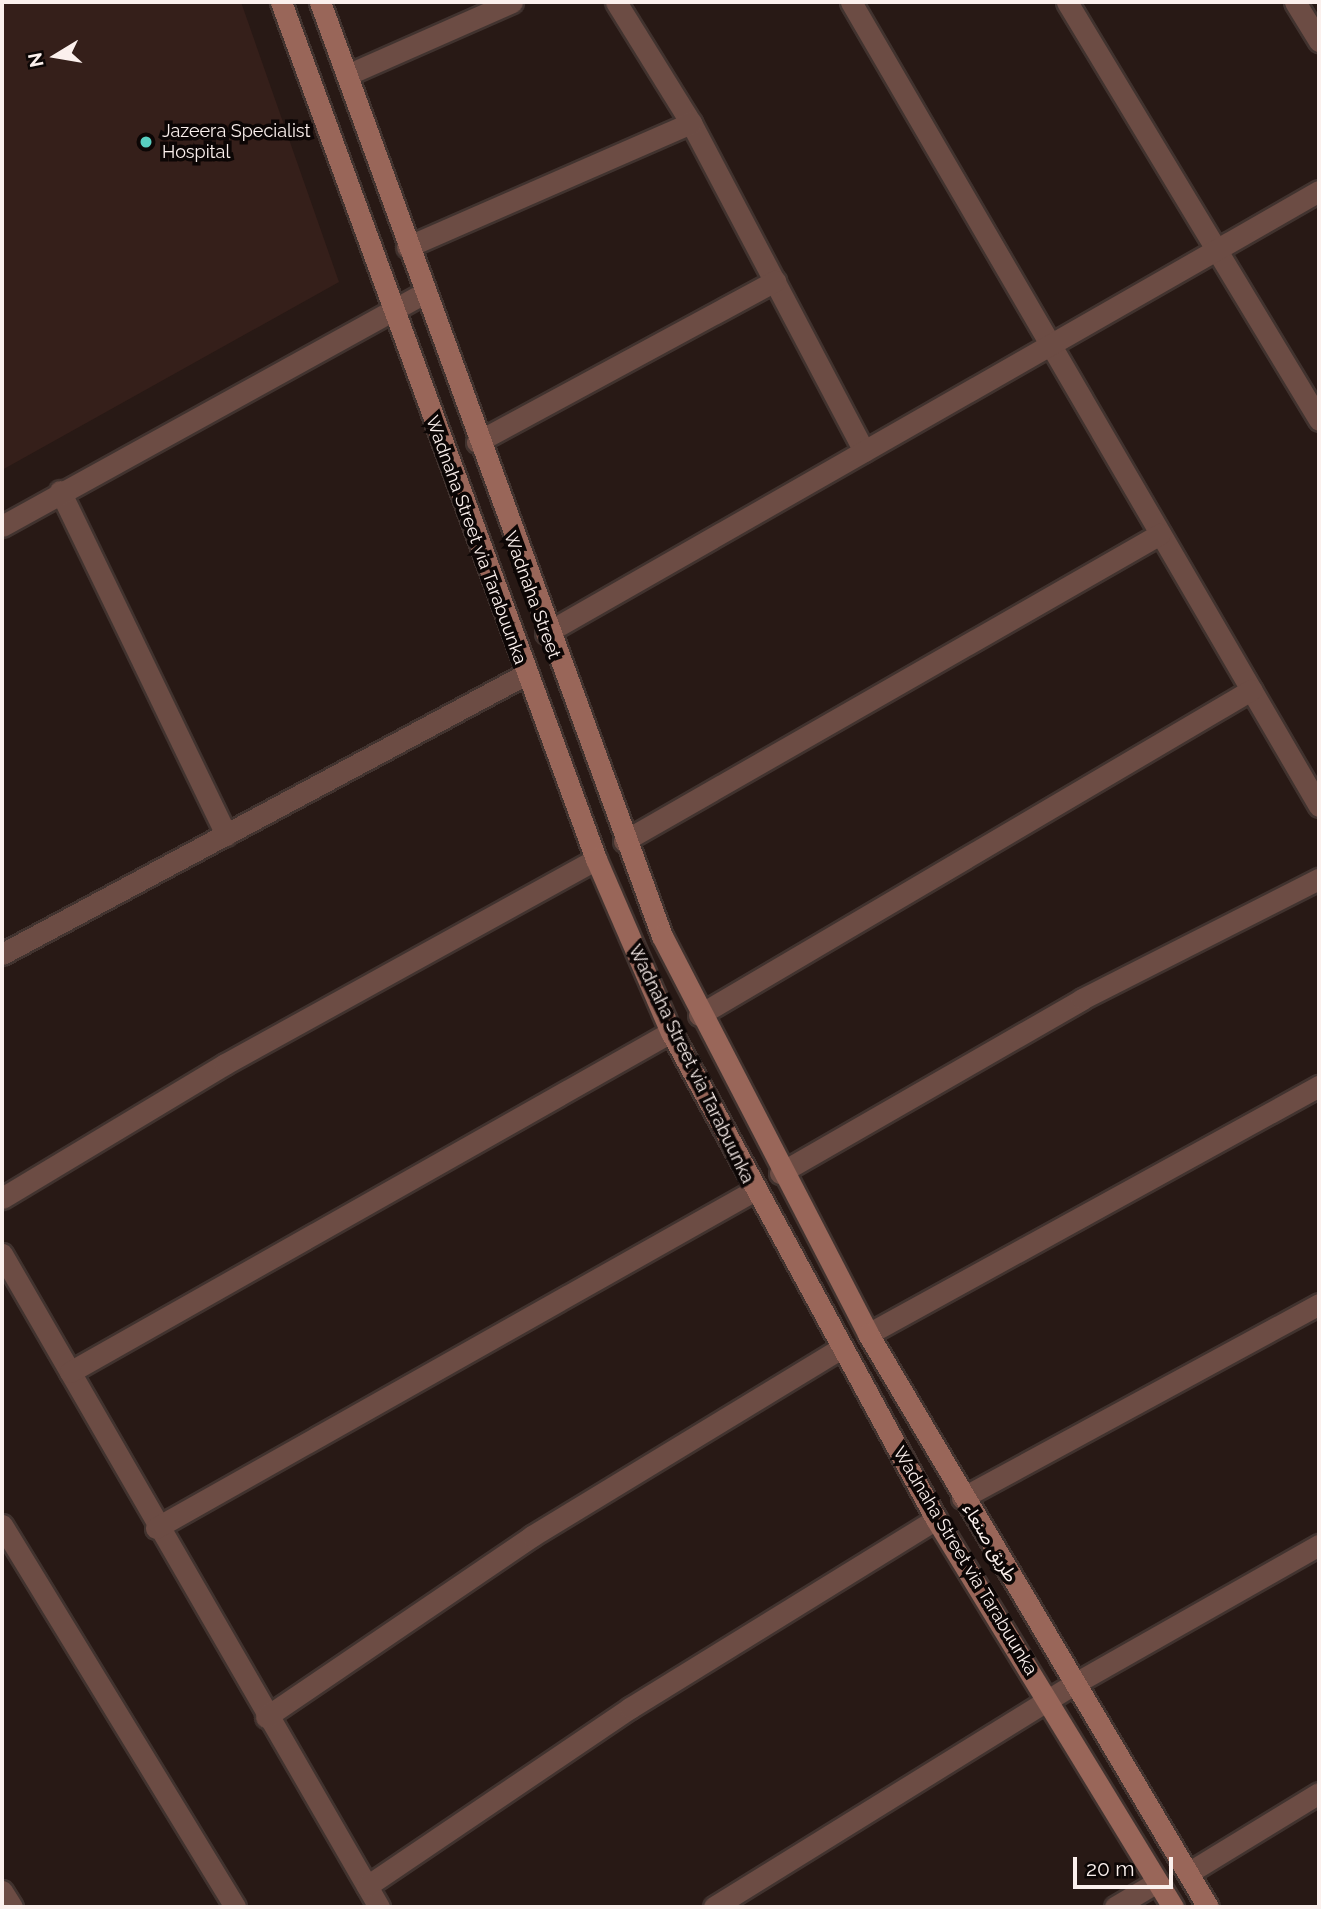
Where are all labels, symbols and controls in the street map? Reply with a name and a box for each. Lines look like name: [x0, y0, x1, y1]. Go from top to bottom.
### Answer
north arrow: [21, 21, 91, 91]
text: N: [23, 51, 48, 69]
place label: Jazeera Specialist Hospital: [162, 121, 311, 164]
marker: Jazeera Specialist Hospital: [136, 132, 156, 152]
street label: Wadnaha Street via Tarabuunka: [421, 412, 531, 668]
street label: Wadnaha Street: [499, 528, 565, 662]
street label: Wadnaha Street via Tarabuunka: [623, 941, 759, 1187]
street label: Wadnaha Street via Tarabuunka: [888, 1442, 1042, 1680]
street label: طريق صنعاء: [958, 1500, 1022, 1586]
scale bar: [1076, 1842, 1176, 1886]
text: 20 m: [1086, 1856, 1134, 1881]

